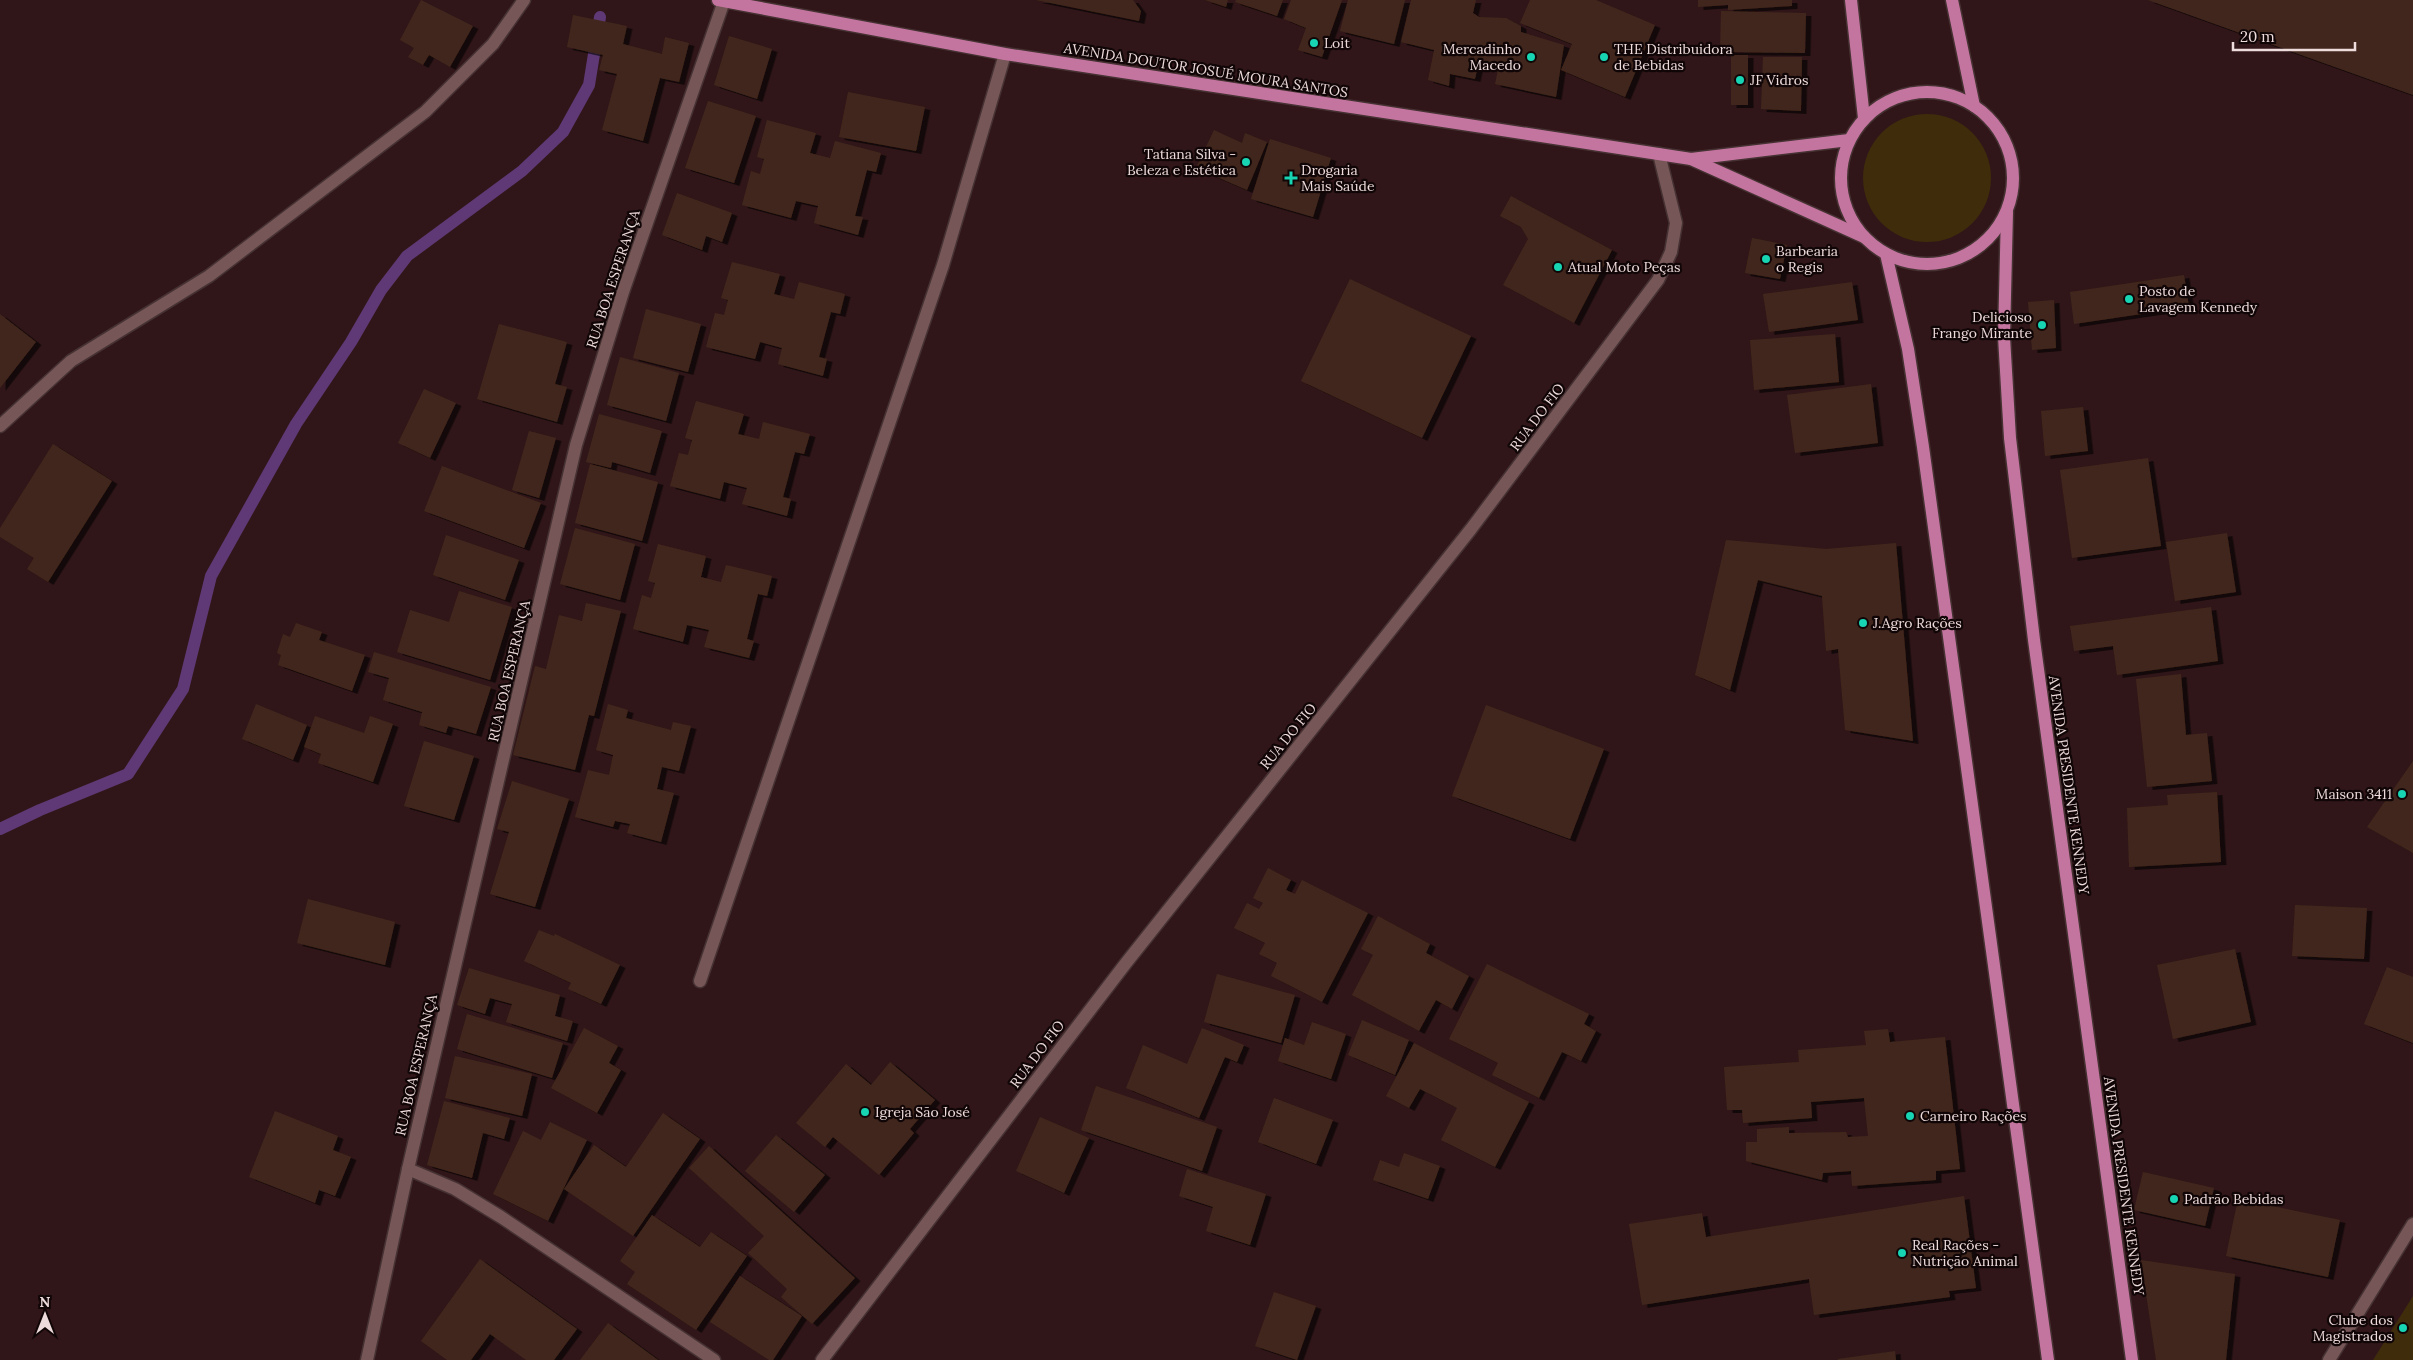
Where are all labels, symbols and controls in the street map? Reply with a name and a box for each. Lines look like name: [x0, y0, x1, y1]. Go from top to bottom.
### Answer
scale bar: [2233, 20, 2356, 52]
text: 20 m: [2240, 27, 2275, 46]
place label: Loit: [1324, 34, 1350, 52]
marker: Loit: [1308, 37, 1320, 49]
street label: AVENIDA DOUTOR JOSUÉ MOURA SANTOS: [1062, 38, 1349, 101]
place label: Mercadinho Macedo: [1443, 40, 1521, 74]
place label: THE Distribuidora de Bebidas: [1614, 40, 1733, 74]
marker: Mercadinho Macedo: [1525, 51, 1537, 63]
marker: THE Distribuidora de Bebidas: [1598, 51, 1610, 63]
place label: JF Vidros: [1749, 71, 1808, 89]
marker: JF Vidros: [1734, 74, 1746, 86]
place label: Tatiana Silva - Beleza e Estética: [1127, 145, 1236, 179]
marker: Tatiana Silva - Beleza e Estética: [1240, 156, 1252, 168]
place label: Drogaria Mais Saúde: [1301, 161, 1375, 195]
marker: Drogaria Mais Saúde: [1285, 172, 1297, 184]
street label: RUA BOA ESPERANÇA: [582, 207, 644, 350]
place label: Barbearia o Regis: [1776, 242, 1838, 276]
marker: Barbearia o Regis: [1760, 253, 1772, 265]
place label: Atual Moto Peças: [1567, 258, 1680, 276]
marker: Atual Moto Peças: [1552, 261, 1564, 273]
place label: Posto de Lavagem Kennedy: [2139, 282, 2258, 316]
marker: Posto de Lavagem Kennedy: [2123, 293, 2135, 305]
place label: Delicioso Frango Mirante: [1932, 308, 2032, 342]
marker: Delicioso Frango Mirante: [2036, 319, 2048, 331]
street label: RUA DO FIO: [1506, 380, 1568, 454]
street label: RUA BOA ESPERANÇA: [484, 598, 534, 743]
place label: J.Agro Rações: [1872, 614, 1962, 632]
marker: J.Agro Rações: [1857, 617, 1869, 629]
street label: AVENIDA PRESIDENTE KENNEDY: [2045, 673, 2093, 897]
street label: RUA DO FIO: [1256, 699, 1320, 773]
place label: Maison 3411: [2316, 785, 2392, 803]
marker: Maison 3411: [2396, 788, 2408, 800]
street label: RUA BOA ESPERANÇA: [391, 992, 441, 1137]
street label: RUA DO FIO: [1006, 1017, 1068, 1091]
street label: AVENIDA PRESIDENTE KENNEDY: [2100, 1074, 2148, 1298]
place label: Igreja São José: [875, 1103, 970, 1121]
marker: Igreja São José: [859, 1106, 871, 1118]
place label: Carneiro Rações: [1920, 1107, 2027, 1125]
marker: Carneiro Rações: [1904, 1110, 1916, 1122]
place label: Padrão Bebidas: [2184, 1190, 2284, 1208]
marker: Padrão Bebidas: [2168, 1193, 2180, 1205]
place label: Real Rações - Nutrição Animal: [1912, 1236, 2018, 1270]
marker: Real Rações - Nutrição Animal: [1896, 1247, 1908, 1259]
north arrow: [20, 1290, 70, 1340]
text: N: [40, 1293, 51, 1311]
place label: Clube dos Magistrados: [2313, 1311, 2393, 1345]
marker: Clube dos Magistrados: [2397, 1322, 2409, 1334]

